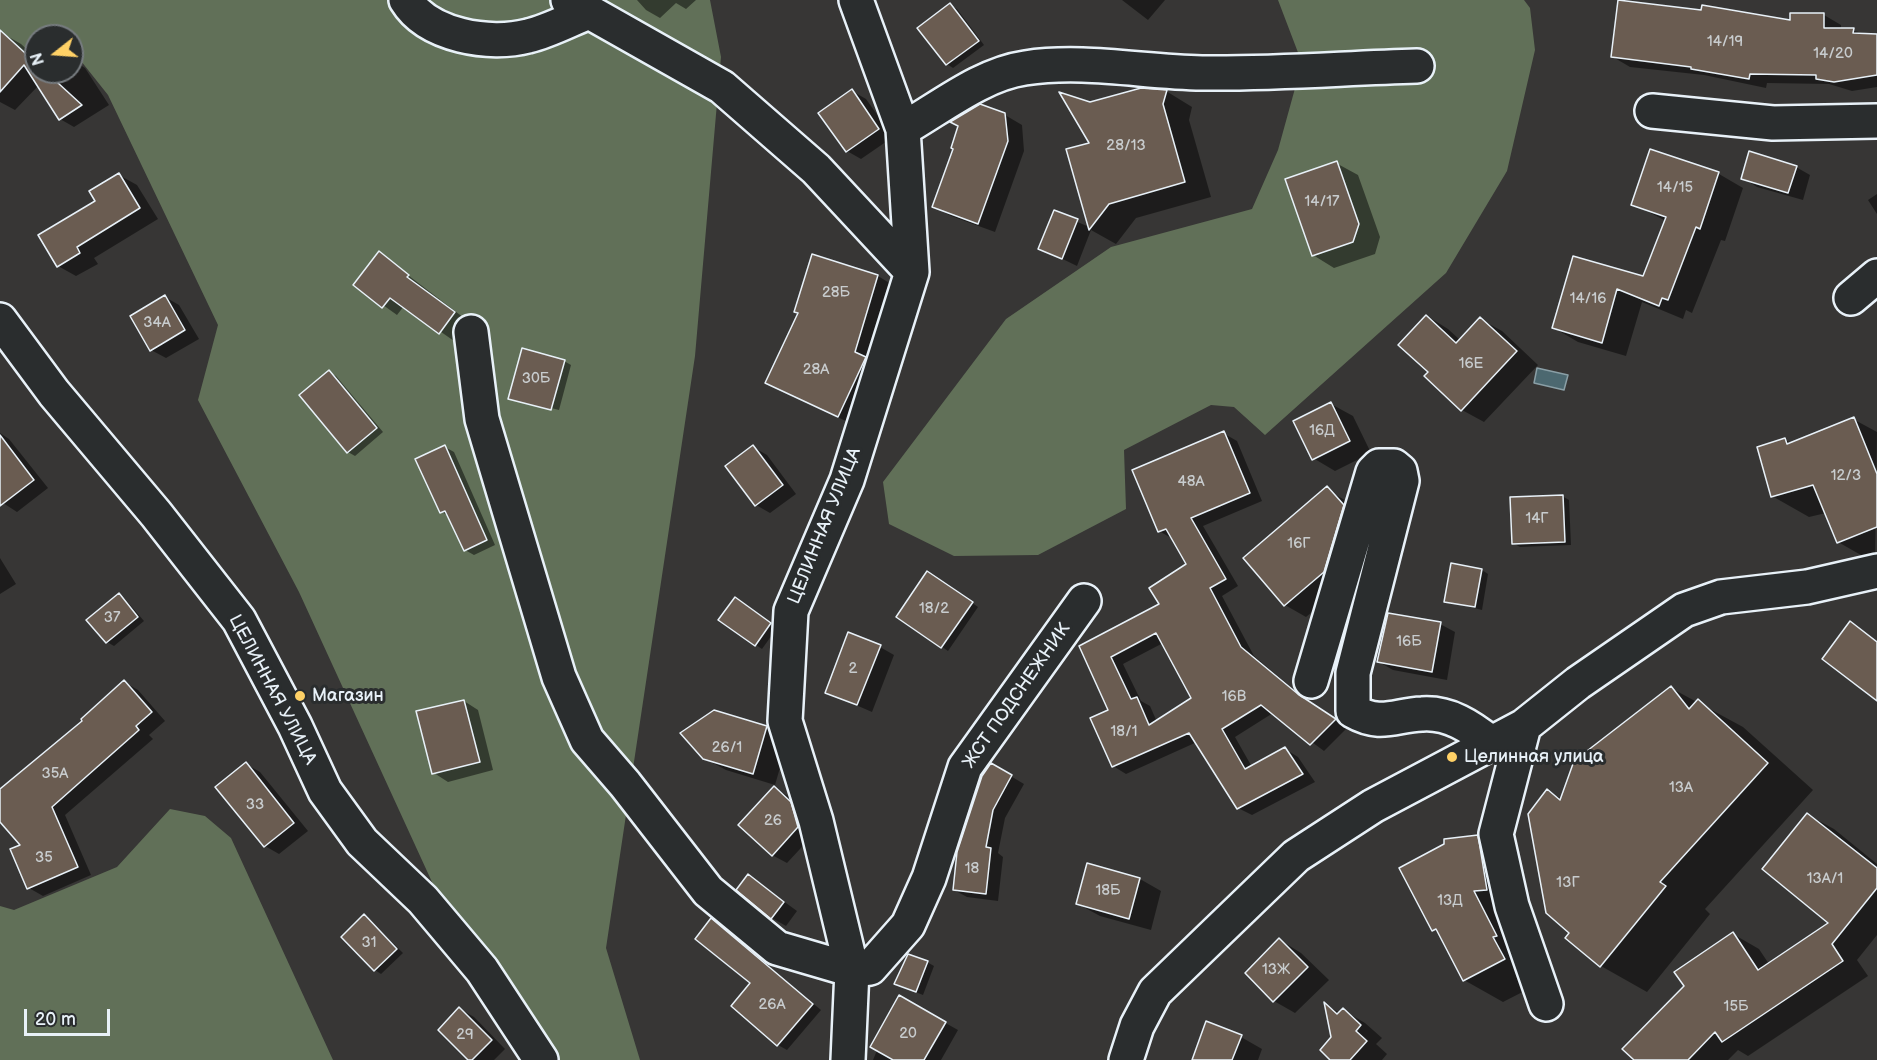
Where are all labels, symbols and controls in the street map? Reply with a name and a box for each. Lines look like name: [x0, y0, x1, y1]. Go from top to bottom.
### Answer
north arrow: [24, 24, 84, 84]
house number: 14/19: [1707, 33, 1743, 51]
house number: 14/20: [1813, 45, 1853, 63]
text: N: [27, 50, 49, 67]
house number: 28/13: [1106, 137, 1146, 155]
house number: 14/15: [1657, 179, 1693, 197]
house number: 14/17: [1305, 193, 1339, 211]
house number: 28Б: [822, 284, 850, 302]
house number: 14/16: [1570, 290, 1606, 308]
house number: 34А: [143, 314, 171, 332]
house number: 16Е: [1459, 355, 1483, 373]
house number: 28А: [803, 361, 829, 379]
house number: 30Б: [522, 370, 550, 388]
house number: 16Д: [1309, 422, 1335, 440]
street label: ЦЕЛИННАЯ УЛИЦА: [784, 445, 866, 607]
house number: 12/3: [1831, 467, 1861, 485]
house number: 48А: [1178, 473, 1204, 491]
house number: 14Г: [1525, 510, 1549, 528]
house number: 16Г: [1287, 535, 1311, 553]
house number: 18/2: [919, 600, 949, 618]
house number: 37: [104, 609, 120, 627]
street label: ЦЕЛИННАЯ УЛИЦА: [223, 611, 321, 769]
street label: ЖСТ ПОДСНЕЖНИК: [959, 619, 1075, 773]
house number: 16Б: [1396, 633, 1422, 651]
house number: 2: [849, 660, 857, 678]
place label: Магазин: [312, 685, 384, 707]
house number: 16В: [1222, 688, 1246, 706]
marker: Магазин: [293, 689, 307, 703]
house number: 18/1: [1110, 723, 1138, 741]
house number: 26/1: [712, 739, 742, 757]
place label: Целинная улица: [1464, 746, 1604, 768]
marker: Целинная улица: [1445, 750, 1459, 764]
house number: 35А: [42, 765, 68, 783]
house number: 13А: [1669, 779, 1693, 797]
house number: 33: [246, 796, 264, 814]
house number: 26: [764, 812, 782, 830]
house number: 35: [35, 849, 53, 867]
house number: 18: [965, 860, 979, 878]
house number: 13А/1: [1807, 870, 1843, 888]
house number: 13Г: [1556, 874, 1580, 892]
house number: 18Б: [1096, 882, 1120, 900]
house number: 13Д: [1437, 892, 1463, 910]
house number: 31: [361, 934, 377, 952]
house number: 13Ж: [1262, 961, 1290, 979]
house number: 26А: [758, 996, 786, 1014]
scale bar: [27, 997, 112, 1035]
house number: 15Б: [1724, 998, 1748, 1016]
text: 20 m: [35, 1009, 76, 1030]
house number: 20: [899, 1025, 917, 1043]
house number: 29: [456, 1026, 474, 1044]

